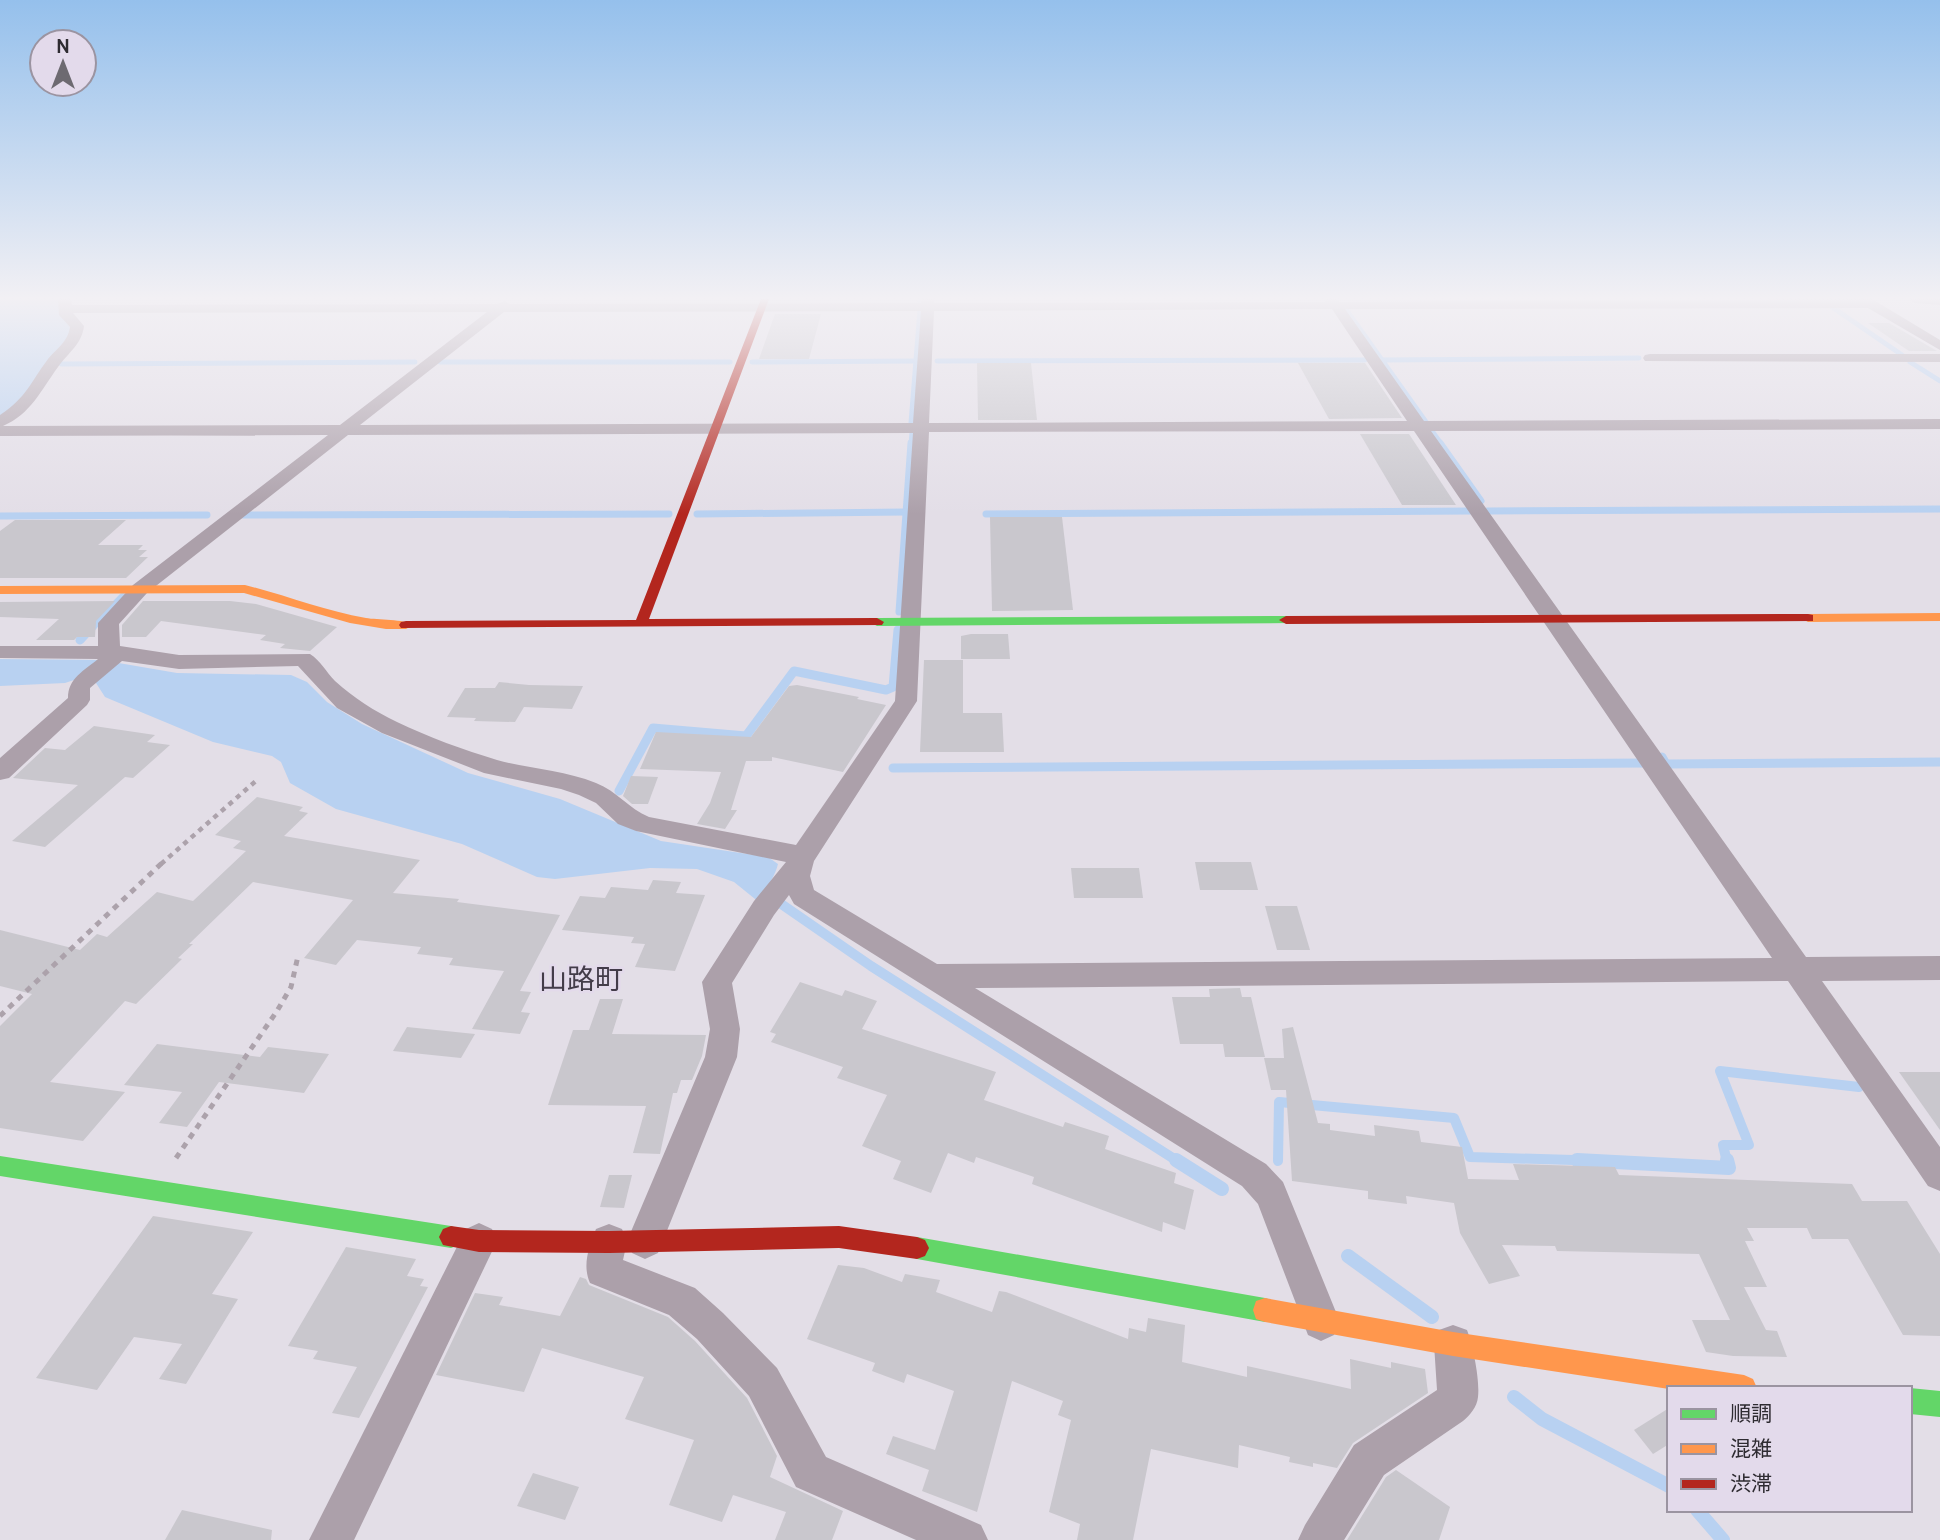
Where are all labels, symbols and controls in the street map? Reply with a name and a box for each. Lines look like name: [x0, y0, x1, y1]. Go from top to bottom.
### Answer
north arrow: [28, 28, 98, 98]
text: N: [56, 35, 70, 58]
district label: 山路町: [539, 962, 623, 996]
legend: [1667, 1386, 1912, 1512]
text: 順調: [1730, 1401, 1772, 1426]
text: 混雑: [1730, 1436, 1772, 1461]
text: 渋滞: [1730, 1471, 1772, 1496]

